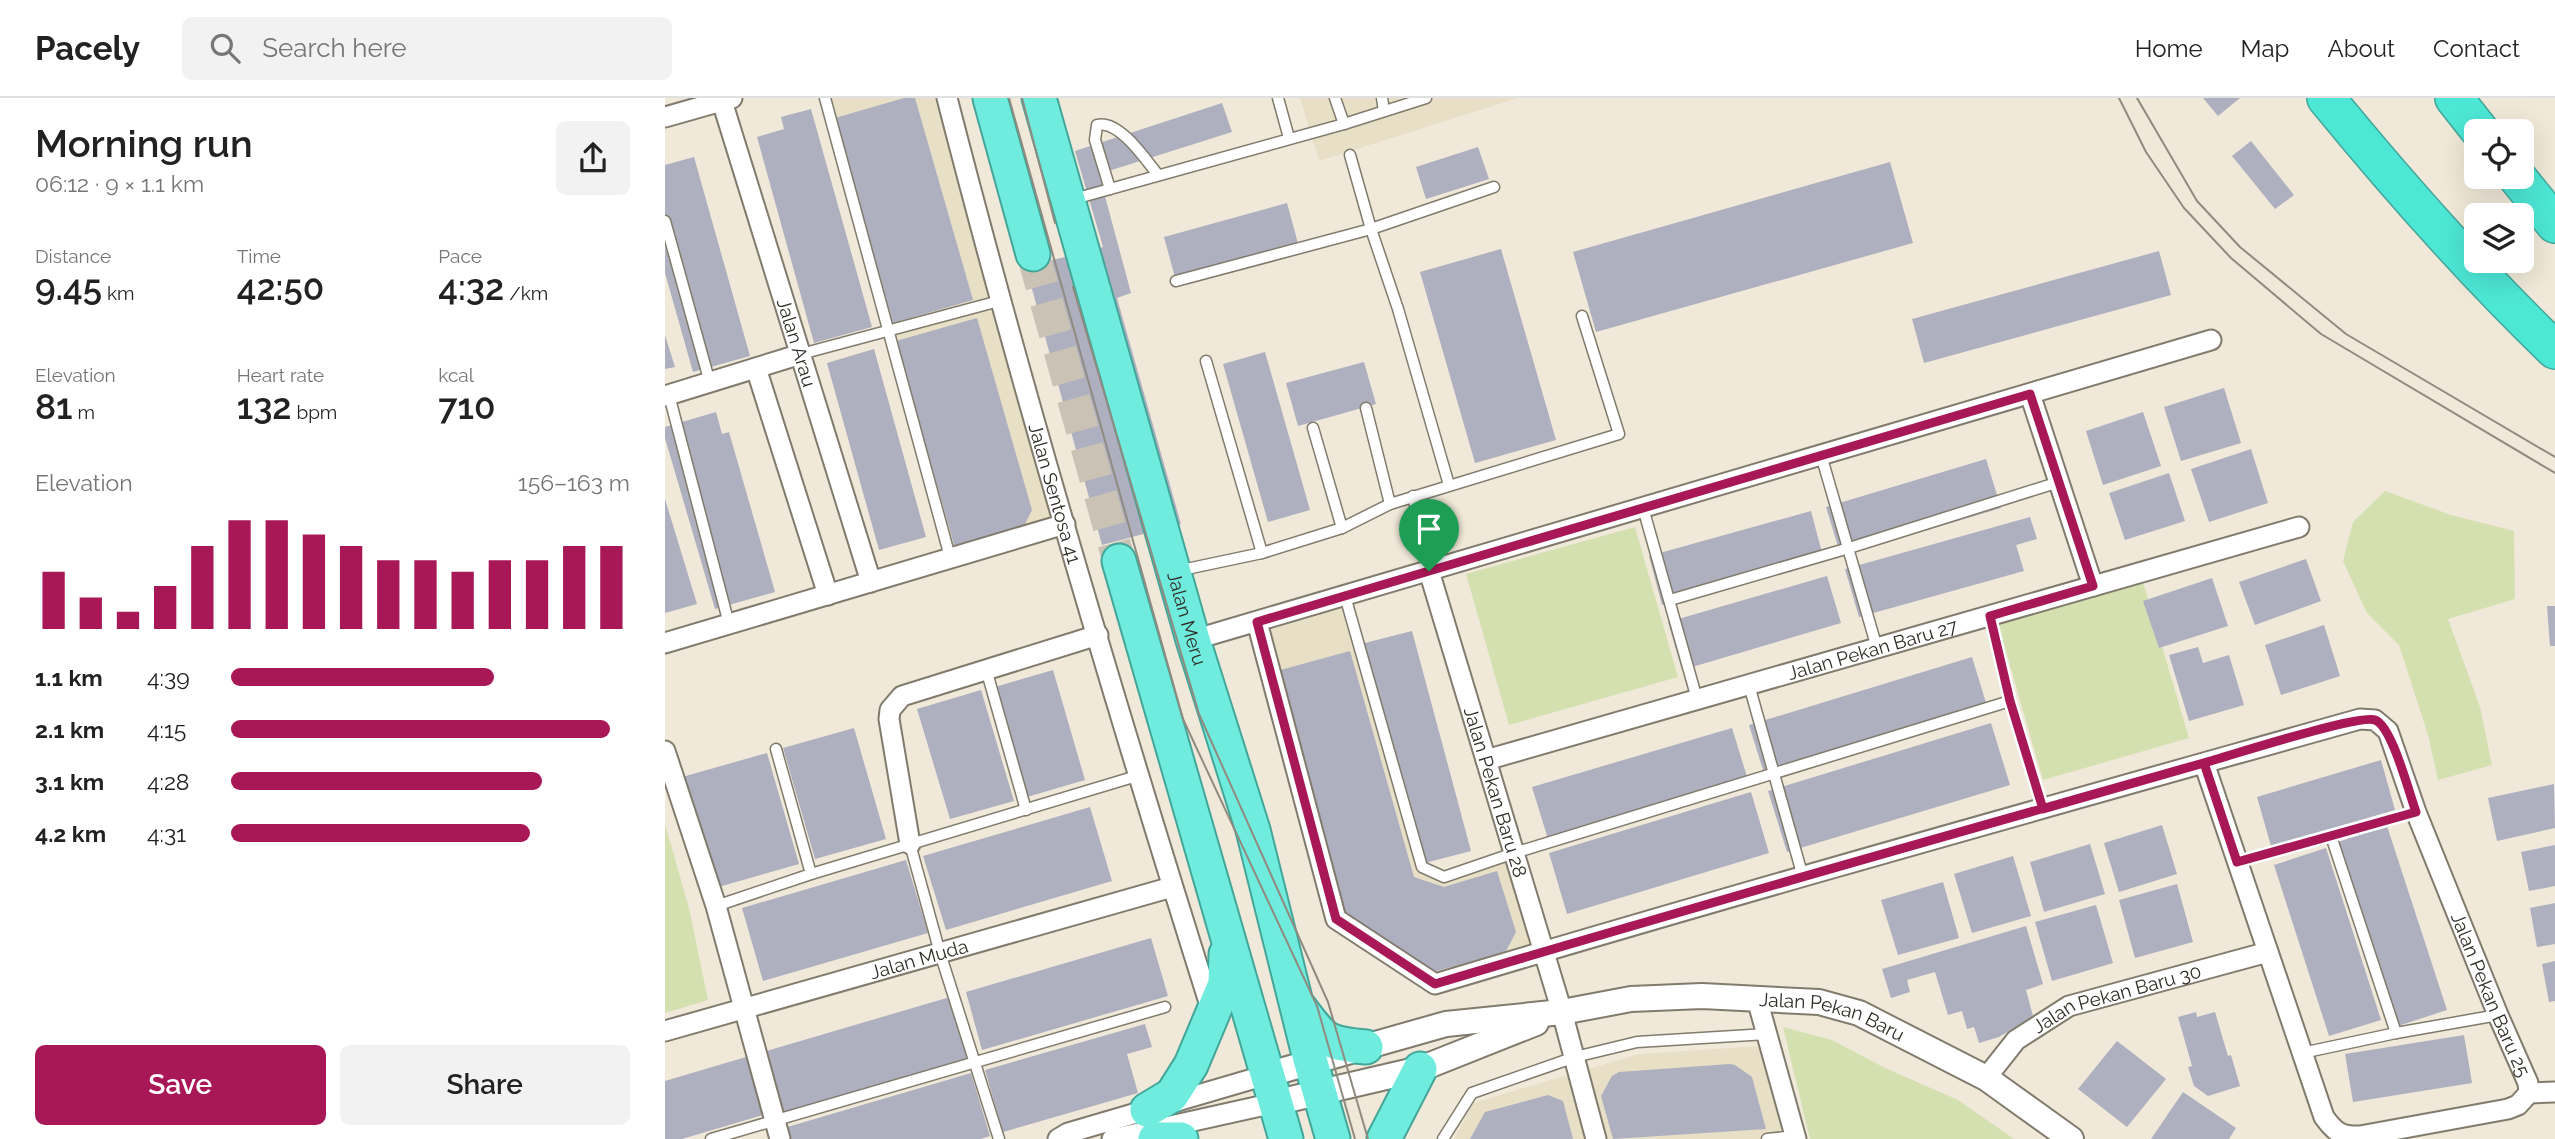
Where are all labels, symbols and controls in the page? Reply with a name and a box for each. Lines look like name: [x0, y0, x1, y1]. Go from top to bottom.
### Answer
search box: [182, 17, 672, 80]
text: Pacely: [35, 29, 140, 68]
icon: search: [206, 29, 244, 67]
text: Search here: [262, 33, 407, 63]
text: Home: [2135, 34, 2203, 63]
text: Map: [2241, 34, 2289, 63]
text: About: [2327, 34, 2395, 63]
text: Contact: [2433, 34, 2520, 63]
map controls: [2464, 119, 2534, 273]
button: locate: [2464, 119, 2534, 189]
text: Morning run: [35, 121, 253, 166]
button: share: [556, 121, 630, 195]
text: 06:12 · 9 × 1.1 km: [35, 170, 204, 197]
button: layers: [2464, 203, 2534, 273]
text: Distance: [35, 245, 111, 267]
text: Time: [237, 245, 281, 267]
text: Pace: [438, 245, 482, 267]
text: 9.45: [35, 267, 102, 308]
text: 42:50: [237, 267, 324, 308]
text: 4:32: [438, 267, 504, 308]
text: km: [102, 282, 135, 304]
text: /km: [504, 282, 548, 304]
street label: Jalan Arau: [773, 296, 821, 389]
text: Elevation: [35, 364, 116, 386]
text: Heart rate: [237, 364, 324, 386]
text: kcal: [438, 364, 474, 386]
text: 81: [35, 386, 73, 427]
text: 132: [237, 386, 292, 427]
text: 710: [438, 386, 495, 427]
text: m: [73, 401, 95, 423]
text: bpm: [292, 401, 337, 423]
street label: Jalan Sentosa 41: [1024, 421, 1086, 566]
text: Elevation: [35, 469, 133, 496]
text: 156–163 m: [518, 469, 630, 496]
pin: [1399, 499, 1459, 571]
icon: arrive: [1410, 510, 1448, 548]
street label: Jalan Meru: [1163, 569, 1211, 668]
street label: Jalan Pekan Baru 27: [1785, 614, 1960, 684]
text: 1.1 km: [35, 664, 103, 691]
text: 4:39: [147, 664, 190, 691]
street label: Jalan Pekan Baru 28: [1460, 704, 1532, 880]
text: 2.1 km: [35, 716, 104, 743]
text: 4:15: [147, 716, 186, 743]
text: 3.1 km: [35, 768, 104, 795]
text: 4:28: [147, 768, 190, 795]
text: 4.2 km: [35, 820, 106, 847]
text: 4:31: [147, 820, 186, 847]
street label: Jalan Pekan Baru 25: [2447, 909, 2535, 1080]
street label: Jalan Muda: [867, 934, 971, 983]
street label: Jalan Pekan Baru 30: [2028, 960, 2204, 1037]
street label: Jalan Pekan Baru: [1759, 988, 1908, 1045]
button: Save: [35, 1045, 326, 1125]
button: Share: [340, 1045, 630, 1125]

